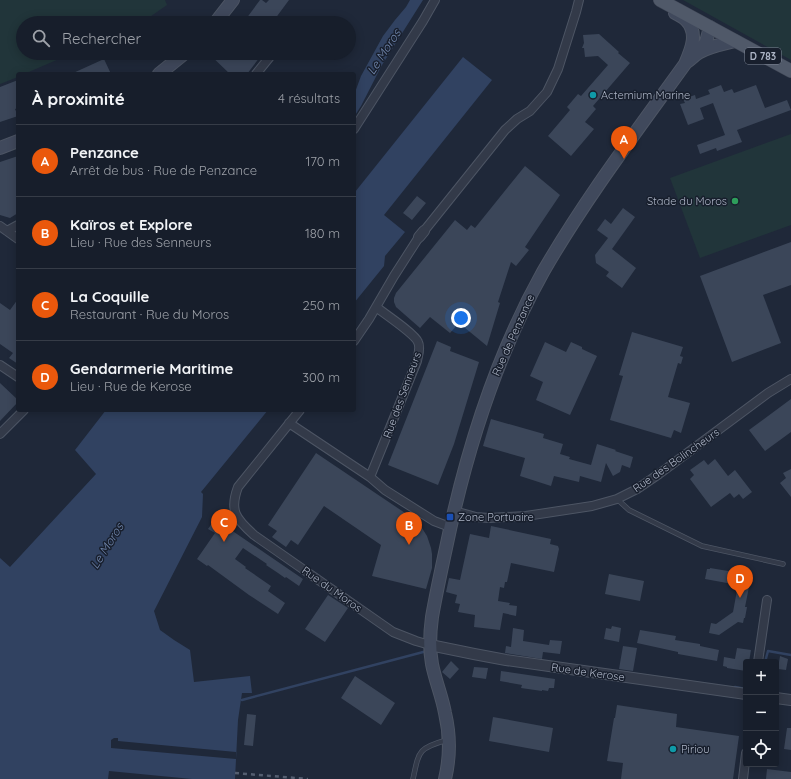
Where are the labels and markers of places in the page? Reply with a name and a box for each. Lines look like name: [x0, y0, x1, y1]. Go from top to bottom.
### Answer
place label: Actemium Marine: [601, 88, 690, 102]
marker: Actemium Marine: [588, 90, 598, 100]
pin: A: [611, 126, 637, 159]
place label: Stade du Moros: [647, 194, 727, 208]
marker: Stade du Moros: [730, 196, 740, 206]
pin: C: [211, 509, 237, 542]
place label: Zone Portuaire: [458, 510, 534, 524]
pin: B: [396, 512, 422, 545]
marker: Zone Portuaire: [445, 512, 455, 522]
pin: D: [727, 565, 753, 598]
place label: Piriou: [681, 742, 709, 756]
marker: Piriou: [668, 744, 678, 754]

